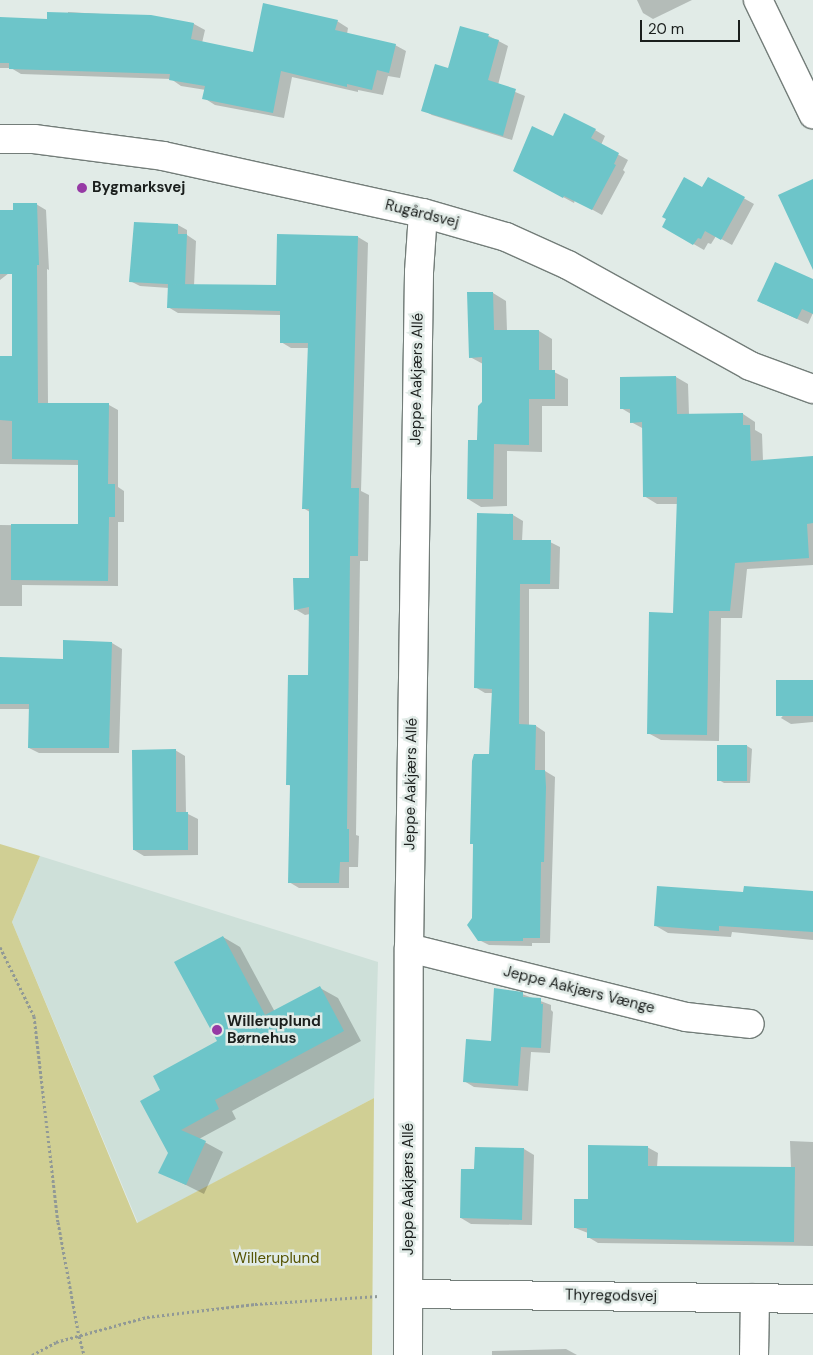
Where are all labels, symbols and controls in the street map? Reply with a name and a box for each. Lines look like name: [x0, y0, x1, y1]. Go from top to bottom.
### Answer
scale bar: [643, 10, 743, 42]
text: 20 m: [648, 19, 684, 39]
place label: Bygmarksvej: [92, 179, 185, 197]
marker: Bygmarksvej: [76, 182, 88, 194]
street label: Rugårdsvej: [383, 196, 461, 232]
street label: Jeppe Aakjærs Allé: [407, 313, 427, 445]
street label: Jeppe Aakjærs Allé: [401, 718, 421, 850]
street label: Jeppe Aakjærs Vænge: [502, 962, 656, 1018]
place label: Willeruplund Børnehus: [227, 1012, 321, 1047]
marker: Willeruplund Børnehus: [211, 1024, 223, 1036]
street label: Jeppe Aakjærs Allé: [400, 1123, 418, 1255]
park label: Willeruplund: [233, 1250, 319, 1268]
street label: Thyregodsvej: [565, 1286, 657, 1306]

